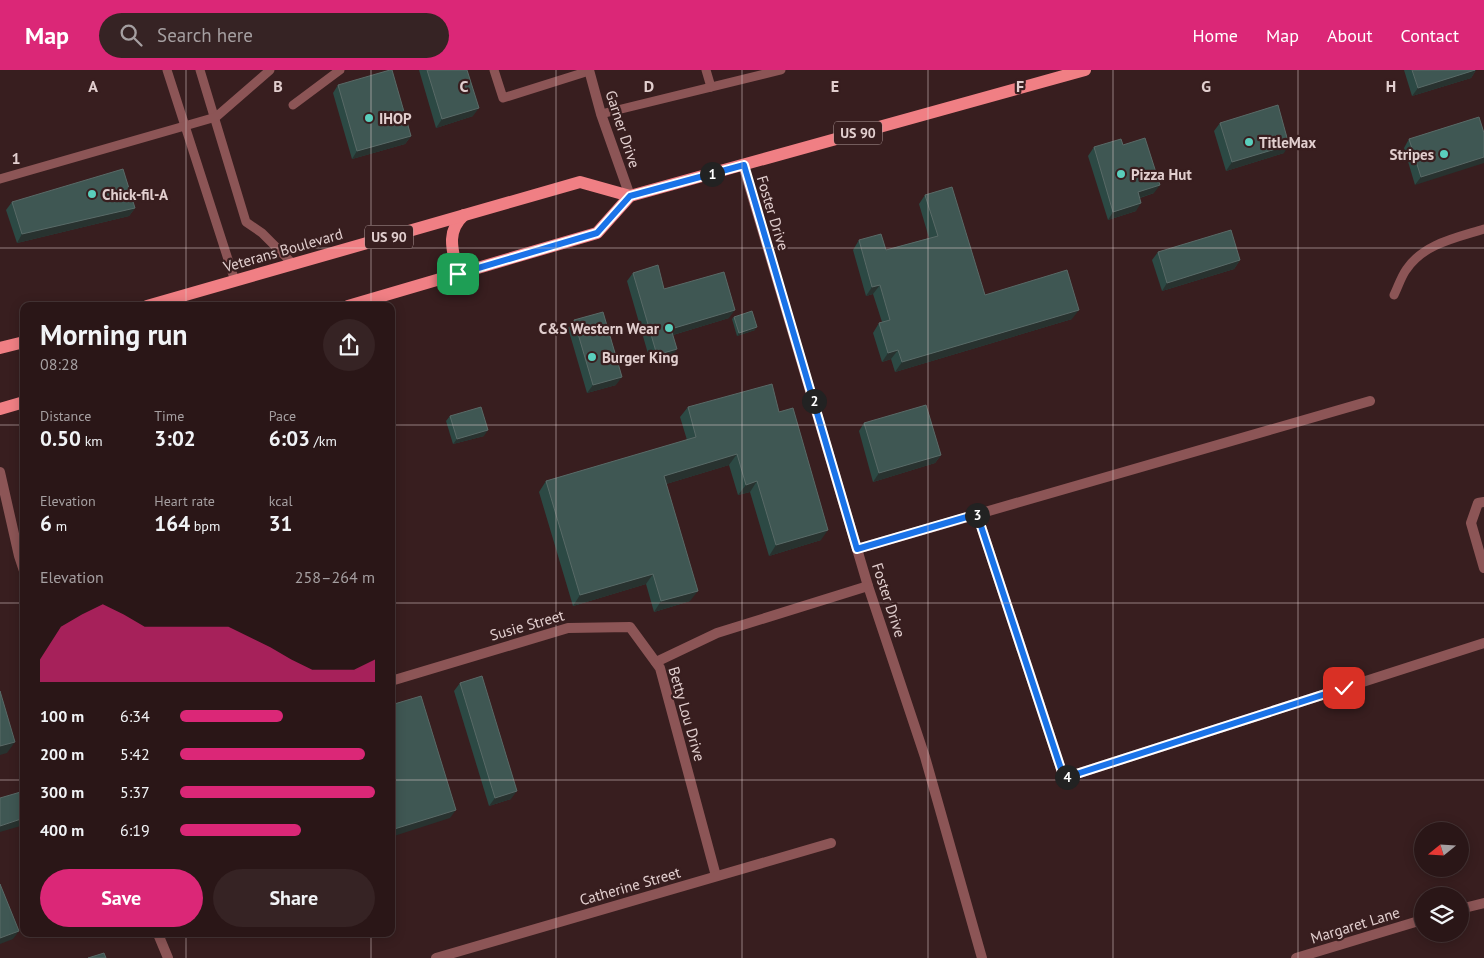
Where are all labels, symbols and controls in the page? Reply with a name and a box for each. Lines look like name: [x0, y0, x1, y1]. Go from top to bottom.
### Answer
search box: [99, 13, 449, 58]
text: Map: [25, 20, 69, 51]
icon: search: [117, 21, 145, 49]
text: Search here: [157, 23, 253, 47]
text: Home: [1192, 24, 1238, 47]
text: Map: [1266, 24, 1299, 47]
text: About: [1327, 24, 1373, 47]
text: Contact: [1401, 24, 1459, 47]
text: A: [88, 76, 98, 96]
text: B: [273, 76, 283, 96]
text: C: [460, 76, 469, 96]
text: D: [644, 76, 654, 96]
text: E: [831, 76, 839, 96]
text: F: [1016, 76, 1024, 96]
text: G: [1201, 76, 1211, 96]
text: H: [1386, 76, 1396, 96]
street label: Garner Drive: [602, 88, 644, 170]
place label: IHOP: [379, 109, 412, 128]
marker: IHOP: [363, 112, 375, 124]
road number: US 90: [834, 122, 882, 144]
place label: TitleMax: [1259, 133, 1316, 152]
marker: TitleMax: [1243, 136, 1255, 148]
place label: Stripes: [1389, 145, 1434, 164]
text: 1: [11, 148, 21, 168]
marker: Stripes: [1438, 148, 1450, 160]
pin: 1: [700, 162, 724, 186]
text: 1: [709, 165, 716, 183]
place label: Pizza Hut: [1131, 165, 1192, 184]
marker: Pizza Hut: [1115, 168, 1127, 180]
street label: Foster Drive: [753, 173, 793, 253]
place label: Chick-fil-A: [102, 185, 169, 204]
marker: Chick-fil-A: [86, 188, 98, 200]
street label: Veterans Boulevard: [220, 224, 345, 276]
road number: US 90: [365, 226, 413, 248]
pin: [437, 253, 479, 295]
icon: arrive: [444, 260, 472, 288]
text: Morning run: [40, 316, 188, 353]
button: share: [323, 319, 375, 371]
place label: C&S Western Wear: [539, 319, 660, 338]
marker: C&S Western Wear: [663, 322, 675, 334]
place label: Burger King: [602, 348, 678, 367]
marker: Burger King: [586, 351, 598, 363]
text: 08:28: [40, 354, 78, 374]
pin: 2: [802, 388, 826, 414]
text: 2: [811, 392, 818, 410]
text: Distance: [40, 407, 91, 425]
text: Time: [154, 407, 184, 425]
text: Pace: [269, 407, 296, 425]
text: 0.50: [40, 425, 81, 452]
text: 3:02: [154, 425, 196, 452]
text: 6:03: [269, 425, 310, 452]
text: km: [81, 432, 103, 450]
text: /km: [310, 432, 337, 450]
text: Elevation: [40, 492, 96, 510]
text: Heart rate: [154, 492, 215, 510]
text: kcal: [269, 492, 293, 510]
pin: 3: [964, 502, 990, 528]
text: 3: [974, 506, 981, 524]
text: 6: [40, 510, 52, 537]
text: 164: [154, 510, 190, 537]
text: 31: [269, 510, 292, 537]
text: m: [52, 517, 67, 535]
text: bpm: [190, 517, 220, 535]
street label: Foster Drive: [868, 560, 910, 640]
text: Elevation: [40, 567, 104, 587]
text: 258–264 m: [295, 567, 375, 587]
street label: Susie Street: [488, 605, 566, 645]
street label: Betty Lou Drive: [664, 664, 710, 764]
pin: [1323, 667, 1365, 709]
icon: check: [1330, 674, 1358, 702]
text: 100 m: [40, 706, 84, 726]
text: 6:34: [120, 706, 150, 726]
text: 200 m: [40, 744, 84, 764]
text: 5:42: [120, 744, 150, 764]
pin: 4: [1054, 764, 1080, 790]
text: 4: [1064, 768, 1071, 786]
text: 300 m: [40, 782, 84, 802]
text: 5:37: [120, 782, 150, 802]
text: 400 m: [40, 820, 84, 840]
text: 6:19: [120, 820, 150, 840]
north arrow: [1414, 822, 1469, 878]
map controls: [1414, 822, 1469, 942]
street label: Catherine Street: [577, 863, 683, 909]
button: Save: [40, 869, 203, 927]
button: Share: [213, 869, 375, 927]
button: layers: [1414, 887, 1469, 942]
street label: Margaret Lane: [1308, 902, 1402, 948]

